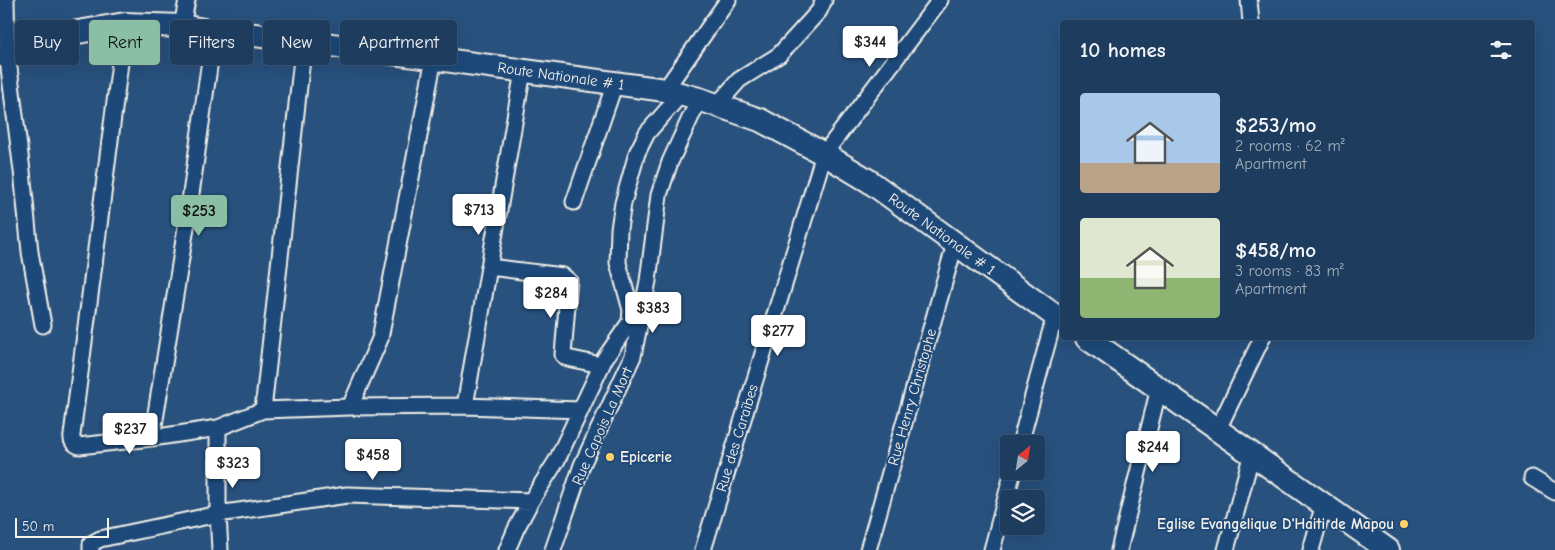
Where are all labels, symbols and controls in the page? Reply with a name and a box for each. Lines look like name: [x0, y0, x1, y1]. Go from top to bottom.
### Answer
chip: Buy: [15, 20, 79, 65]
chip: Rent: [89, 20, 160, 65]
chip: Filters: [170, 20, 253, 65]
chip: New: [263, 20, 330, 65]
chip: Apartment: [340, 20, 457, 65]
pin: $344: [840, 26, 900, 68]
text: $344: [854, 33, 886, 51]
icon: filters: [1487, 36, 1515, 64]
text: 10 homes: [1080, 38, 1166, 62]
street label: Route Nationale # 1: [496, 58, 626, 94]
icon: home: [1120, 113, 1180, 173]
text: $253/mo: [1235, 113, 1316, 137]
text: 2 rooms · 62 m²: [1235, 137, 1345, 155]
text: Apartment: [1235, 155, 1307, 173]
street label: Route Nationale # 1: [885, 189, 999, 279]
pin: $253: [169, 194, 229, 237]
pin: $713: [449, 194, 509, 236]
text: $713: [463, 201, 495, 219]
text: $253: [182, 202, 216, 220]
icon: home: [1120, 238, 1180, 298]
text: $458/mo: [1235, 238, 1316, 262]
text: 3 rooms · 83 m²: [1235, 262, 1344, 280]
pin: $284: [521, 276, 581, 319]
text: Apartment: [1235, 280, 1307, 298]
text: $284: [534, 284, 568, 302]
pin: $383: [623, 292, 683, 334]
text: $383: [636, 299, 670, 317]
pin: $277: [748, 314, 808, 357]
text: $277: [762, 322, 794, 340]
street label: Rue Henry Christophe: [884, 326, 940, 468]
street label: Rue Capois La Mort: [568, 364, 636, 488]
street label: Rue des Caraïbes: [712, 382, 762, 494]
pin: $237: [100, 412, 160, 455]
text: $237: [114, 420, 146, 438]
pin: $244: [1123, 430, 1183, 473]
north arrow: [1000, 435, 1045, 480]
map controls: [1000, 435, 1045, 535]
pin: $458: [343, 438, 403, 481]
text: $244: [1137, 438, 1169, 456]
pin: $323: [203, 446, 263, 489]
text: $458: [356, 446, 390, 464]
place label: Epicerie: [620, 448, 672, 466]
marker: Epicerie: [604, 451, 616, 463]
text: $323: [216, 454, 250, 472]
button: layers: [1000, 490, 1045, 535]
scale bar: [15, 515, 109, 538]
place label: Eglise Evangelique D'Haiti de Mapou: [1157, 515, 1394, 533]
text: 50 m: [22, 518, 54, 535]
marker: Eglise Evangelique D'Haiti de Mapou: [1398, 518, 1410, 530]

